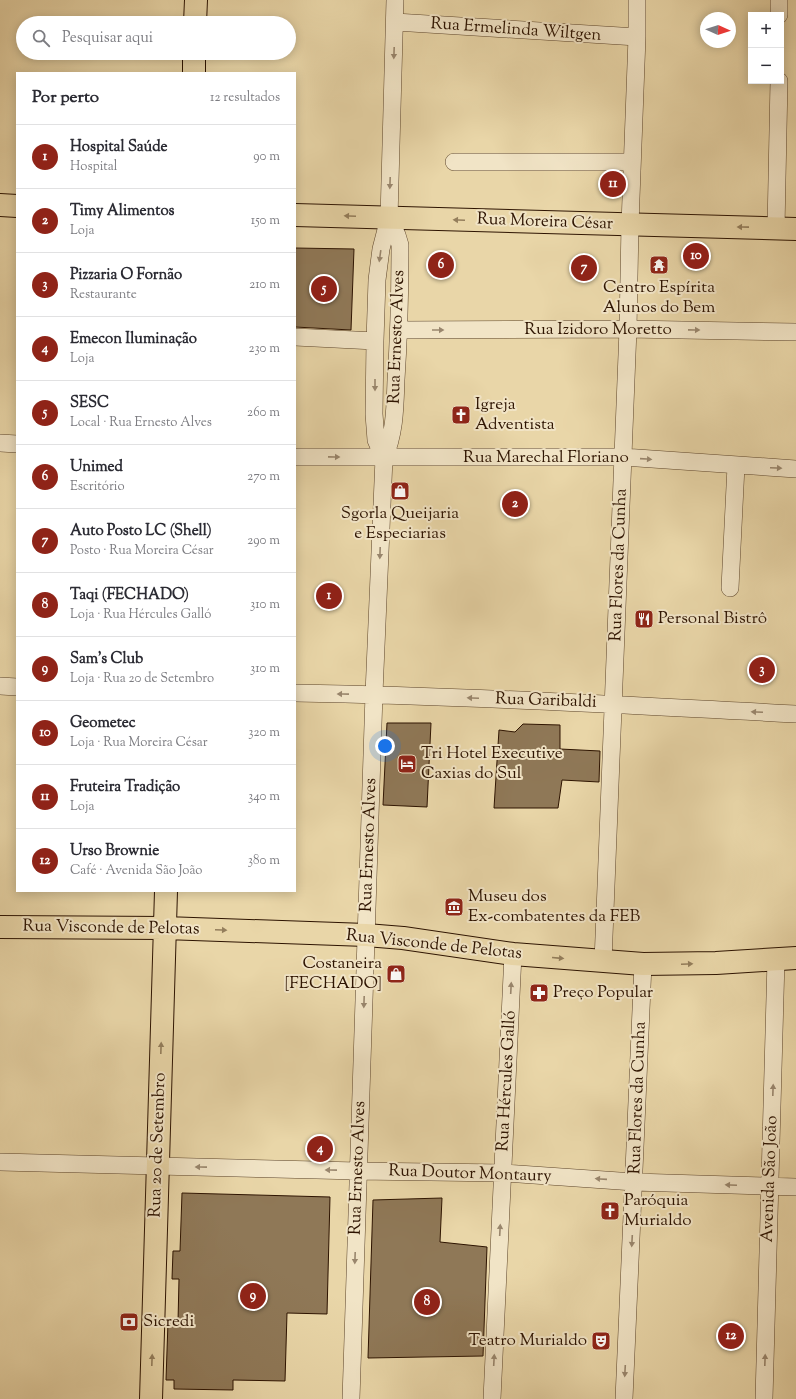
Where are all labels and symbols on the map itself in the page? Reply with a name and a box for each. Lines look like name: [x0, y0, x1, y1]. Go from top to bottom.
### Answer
street label: Rua Ermelinda Wiltgen: [430, 12, 602, 48]
north arrow: [700, 12, 736, 48]
one-way arrow: [391, 47, 397, 60]
pin: 11: [600, 169, 626, 199]
one-way arrow: [387, 177, 393, 190]
street label: Rua Moreira César: [476, 208, 614, 236]
one-way arrow: [344, 213, 356, 220]
one-way arrow: [452, 217, 465, 223]
one-way arrow: [736, 224, 749, 230]
pin: 10: [683, 241, 709, 271]
one-way arrow: [377, 250, 383, 262]
pin: 6: [428, 250, 454, 280]
pin: 7: [571, 253, 597, 283]
temple icon: Centro Espírita Alunos do Bem: [648, 254, 670, 276]
street label: Rua Ernesto Alves: [383, 269, 411, 404]
pin: 5: [311, 274, 337, 304]
place label: Centro Espírita Alunos do Bem: [603, 276, 715, 320]
street label: Rua Izidoro Moretto: [524, 318, 672, 342]
one-way arrow: [432, 327, 445, 333]
one-way arrow: [688, 327, 701, 333]
one-way arrow: [371, 379, 378, 391]
place label: Igreja Adventista: [475, 393, 555, 437]
church icon: Igreja Adventista: [450, 404, 472, 426]
street label: Rua Marechal Floriano: [463, 446, 629, 470]
one-way arrow: [328, 454, 340, 461]
one-way arrow: [640, 456, 652, 463]
one-way arrow: [770, 465, 783, 471]
shop icon: Sgorla Queijaria e Especiarias: [389, 480, 411, 502]
street label: Rua Flores da Cunha: [604, 488, 634, 642]
pin: 2: [502, 489, 528, 519]
place label: Sgorla Queijaria e Especiarias: [341, 502, 459, 546]
one-way arrow: [376, 547, 383, 559]
pin: 1: [316, 581, 342, 611]
place label: Personal Bistrô: [658, 607, 767, 631]
restaurant icon: Personal Bistrô: [633, 608, 655, 630]
pin: 3: [749, 655, 775, 685]
street label: Rua Garibaldi: [495, 687, 597, 715]
one-way arrow: [336, 691, 349, 697]
one-way arrow: [467, 695, 479, 702]
one-way arrow: [751, 708, 763, 715]
your location: [375, 736, 395, 756]
place label: Tri Hotel Executive Caxias do Sul: [421, 742, 563, 786]
hotel icon: Tri Hotel Executive Caxias do Sul: [396, 753, 418, 775]
street label: Rua Ernesto Alves: [355, 777, 383, 912]
place label: Museu dos Ex-combatentes da FEB: [468, 885, 640, 929]
museum icon: Museu dos Ex-combatentes da FEB: [443, 896, 465, 918]
street label: Rua Visconde de Pelotas: [22, 914, 200, 942]
street label: Rua Visconde de Pelotas: [345, 924, 523, 966]
one-way arrow: [215, 927, 228, 933]
place label: Costaneira [FECHADO]: [284, 952, 382, 996]
one-way arrow: [551, 955, 564, 962]
one-way arrow: [681, 961, 694, 967]
shop icon: Costaneira [FECHADO]: [385, 963, 407, 985]
place label: Preço Popular: [553, 981, 654, 1005]
one-way arrow: [508, 982, 515, 994]
pharmacy icon: Preço Popular: [528, 982, 550, 1004]
one-way arrow: [361, 996, 367, 1009]
street label: Rua Hércules Galló: [491, 1010, 523, 1152]
street label: Rua Flores da Cunha: [623, 1021, 653, 1175]
one-way arrow: [158, 1041, 164, 1054]
street label: Rua 20 de Setembro: [143, 1072, 173, 1218]
one-way arrow: [769, 1084, 776, 1096]
street label: Rua Ernesto Alves: [344, 1100, 372, 1235]
street label: Avenida São João: [756, 1115, 784, 1243]
pin: 4: [307, 1134, 333, 1164]
street label: Rua Doutor Montaury: [388, 1159, 553, 1189]
one-way arrow: [194, 1164, 207, 1170]
one-way arrow: [324, 1167, 337, 1173]
one-way arrow: [595, 1176, 607, 1183]
one-way arrow: [724, 1182, 737, 1188]
place label: Paróquia Murialdo: [624, 1189, 692, 1233]
church icon: Paróquia Murialdo: [599, 1200, 621, 1222]
one-way arrow: [497, 1224, 504, 1236]
one-way arrow: [628, 1235, 635, 1247]
one-way arrow: [352, 1252, 359, 1264]
pin: 9: [240, 1281, 266, 1311]
pin: 8: [414, 1287, 440, 1317]
place label: Sicredi: [143, 1310, 194, 1334]
bank icon: Sicredi: [118, 1311, 140, 1333]
pin: 12: [718, 1321, 744, 1351]
place label: Teatro Murialdo: [468, 1329, 587, 1353]
theatre icon: Teatro Murialdo: [590, 1330, 612, 1352]
one-way arrow: [149, 1353, 155, 1366]
one-way arrow: [762, 1353, 768, 1366]
one-way arrow: [491, 1354, 498, 1366]
one-way arrow: [622, 1365, 629, 1377]

